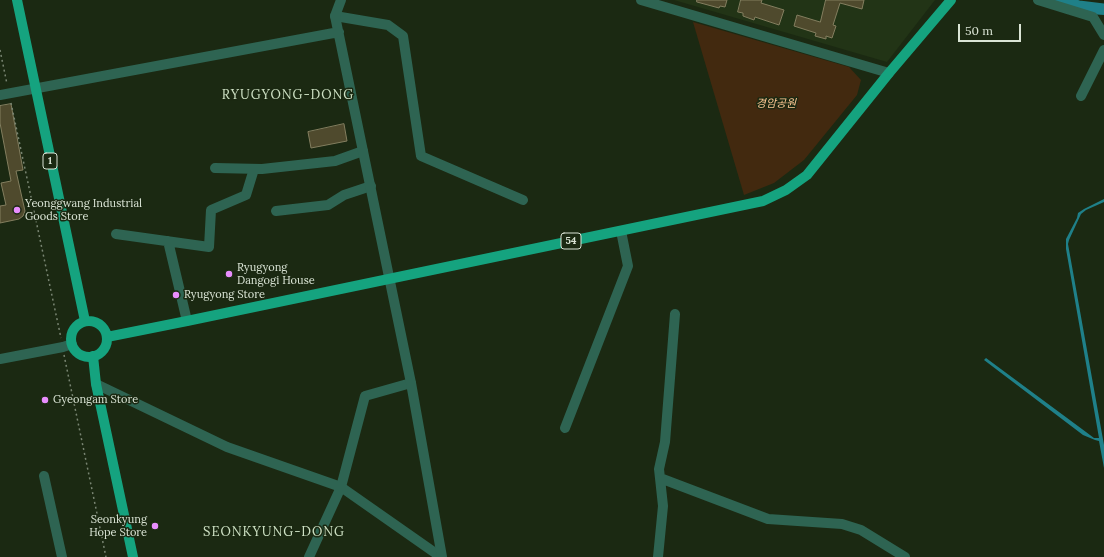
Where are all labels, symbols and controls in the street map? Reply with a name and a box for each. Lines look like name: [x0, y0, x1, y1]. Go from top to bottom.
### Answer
scale bar: [960, 16, 1023, 42]
text: 50 m: [965, 23, 993, 38]
district label: RYUGYONG-DONG: [222, 87, 354, 103]
park label: 경암공원: [756, 97, 796, 111]
road number: 1: [43, 153, 57, 169]
place label: Yeonggwang Industrial Goods Store: [25, 197, 142, 223]
marker: Yeonggwang Industrial Goods Store: [12, 205, 22, 215]
road number: 54: [561, 233, 581, 249]
place label: Ryugyong Dangogi House: [237, 261, 315, 287]
marker: Ryugyong Dangogi House: [224, 269, 234, 279]
place label: Ryugyong Store: [184, 288, 265, 302]
marker: Ryugyong Store: [171, 290, 181, 300]
place label: Gyeongam Store: [53, 393, 138, 407]
marker: Gyeongam Store: [40, 395, 50, 405]
place label: Seonkyung Hope Store: [89, 513, 147, 539]
marker: Seonkyung Hope Store: [150, 521, 160, 531]
district label: SEONKYUNG-DONG: [203, 524, 345, 540]

